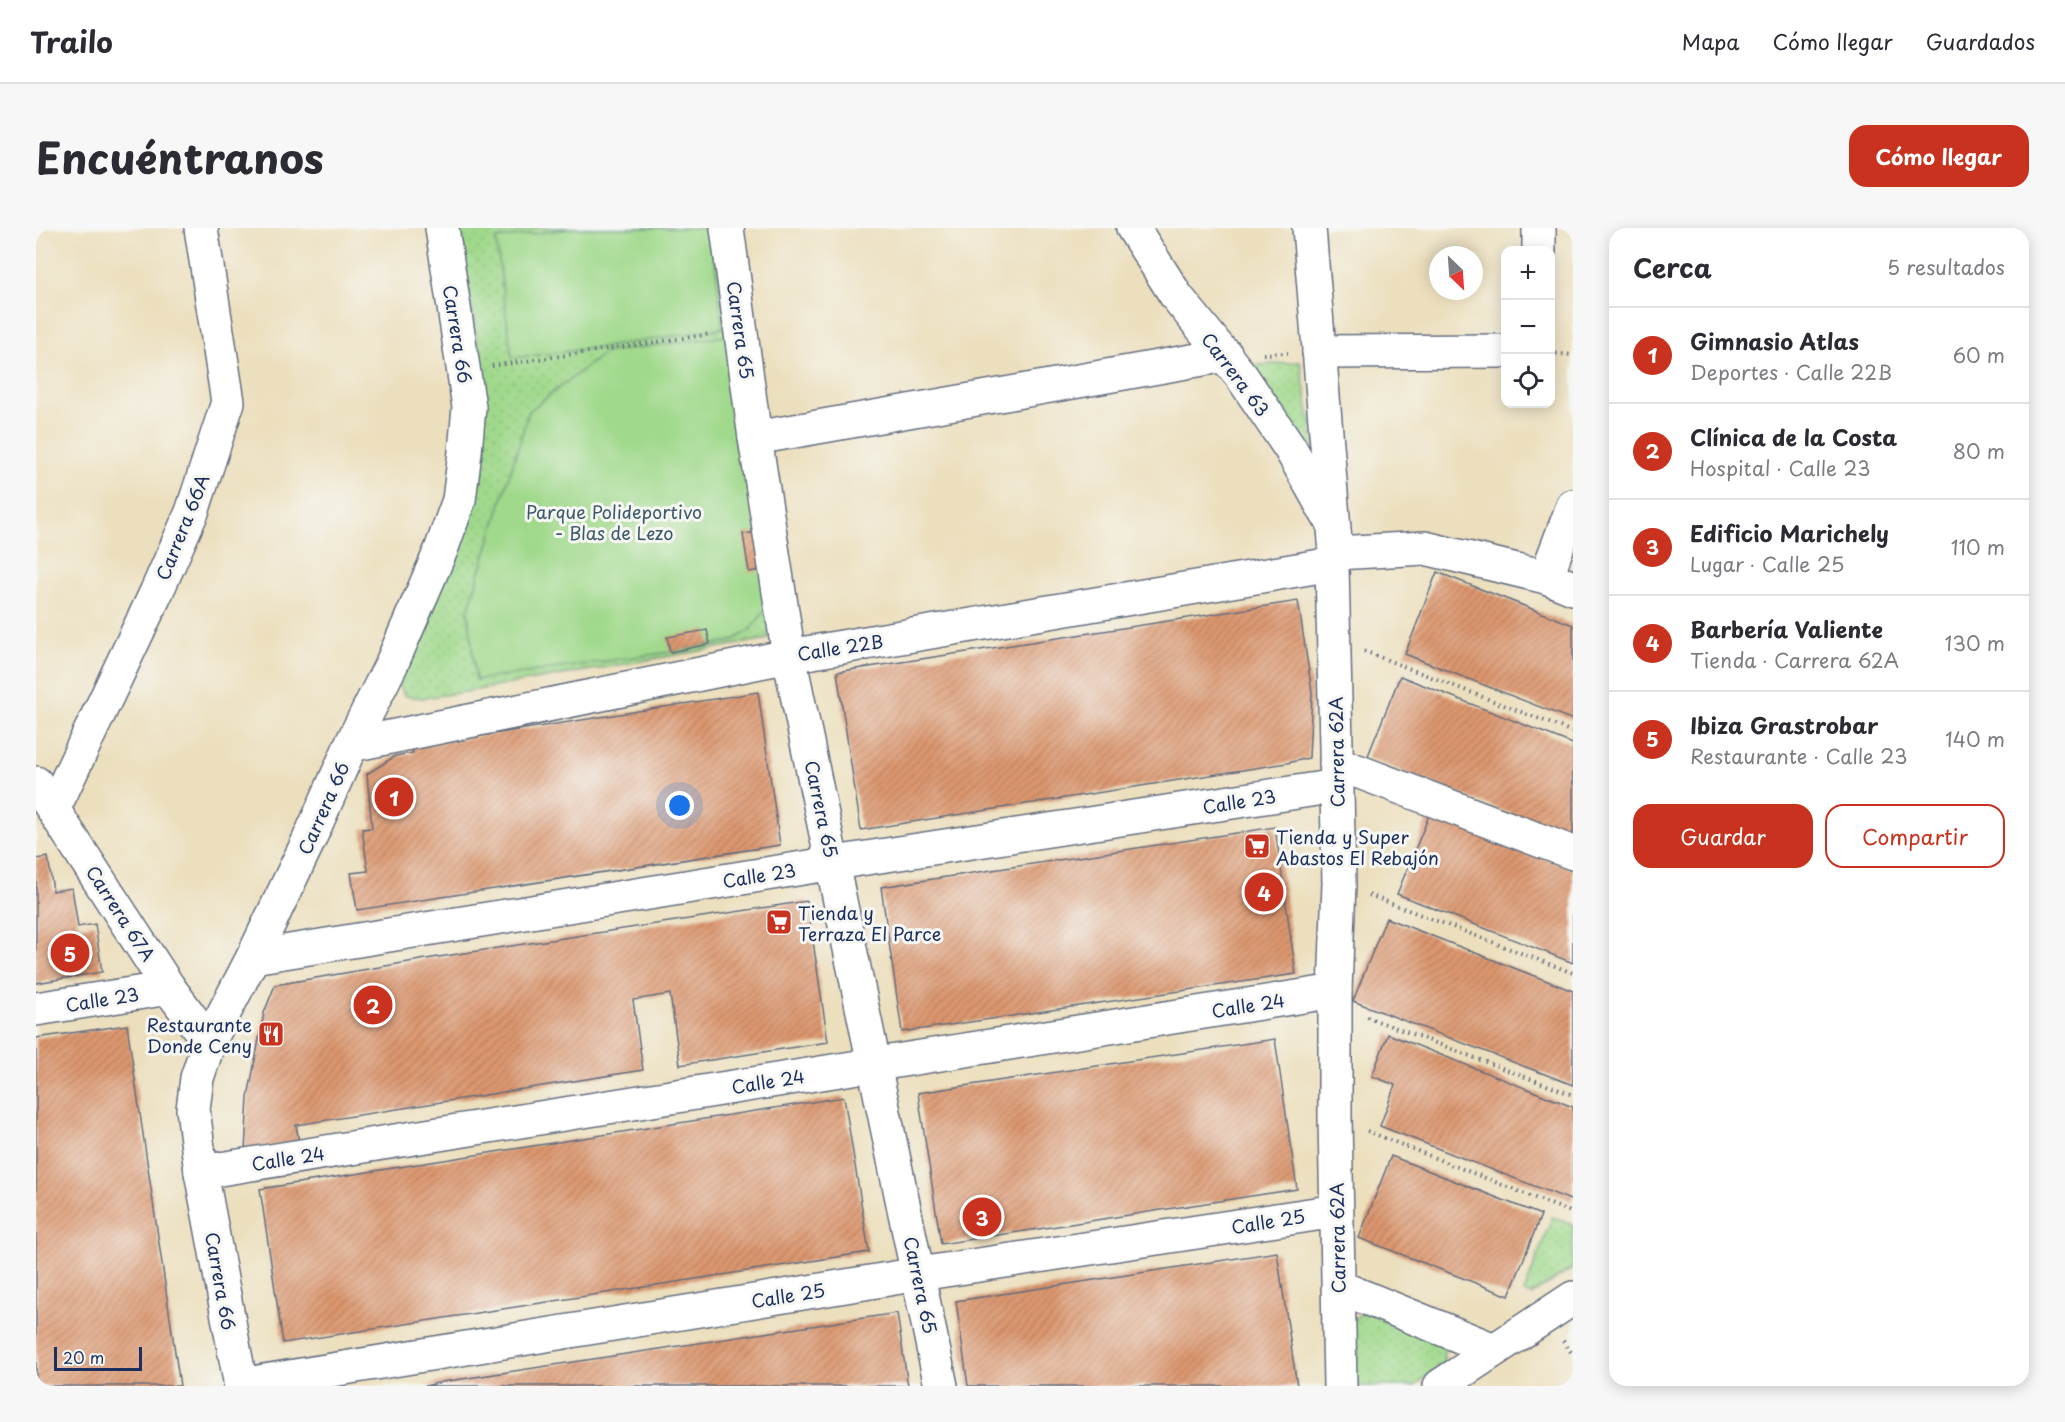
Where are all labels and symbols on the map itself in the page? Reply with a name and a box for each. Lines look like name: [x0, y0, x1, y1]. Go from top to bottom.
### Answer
north arrow: [1429, 246, 1483, 300]
street label: Carrera 65: [721, 279, 761, 381]
street label: Carrera 66: [437, 283, 479, 385]
street label: Carrera 63: [1195, 326, 1277, 422]
street label: Carrera 66A: [148, 470, 216, 584]
park label: Parque Polideportivo - Blas de Lezo: [526, 498, 702, 546]
street label: Calle 22B: [795, 627, 885, 667]
street label: Carrera 62A: [1322, 696, 1350, 808]
street label: Carrera 66: [291, 757, 355, 859]
street label: Carrera 65: [799, 758, 845, 860]
pin: 1: [374, 774, 414, 820]
street label: Calle 23: [1200, 782, 1278, 820]
your location: [665, 791, 694, 820]
place label: Tienda y Super Abastos El Rebajón: [1276, 823, 1439, 871]
supermarket icon: Tienda y Super Abastos El Rebajón: [1242, 831, 1272, 861]
street label: Calle 23: [720, 856, 798, 894]
street label: Carrera 67A: [80, 860, 162, 966]
pin: 4: [1244, 870, 1284, 914]
place label: Tienda y Terraza El Parce: [798, 899, 941, 947]
supermarket icon: Tienda y Terraza El Parce: [764, 907, 794, 937]
pin: 5: [51, 930, 90, 976]
street label: Calle 23: [63, 980, 141, 1018]
pin: 2: [354, 982, 392, 1028]
street label: Calle 24: [1210, 986, 1286, 1024]
place label: Restaurante Donde Ceny: [146, 1011, 252, 1059]
restaurant icon: Restaurante Donde Ceny: [256, 1019, 286, 1049]
street label: Calle 24: [730, 1062, 806, 1100]
street label: Calle 24: [250, 1139, 326, 1177]
street label: Carrera 62A: [1323, 1182, 1351, 1294]
pin: 3: [962, 1194, 1002, 1240]
street label: Calle 25: [1229, 1202, 1307, 1240]
street label: Carrera 66: [199, 1230, 243, 1332]
street label: Carrera 65: [898, 1234, 944, 1336]
street label: Calle 25: [749, 1276, 827, 1314]
scale bar: [54, 1344, 142, 1372]

